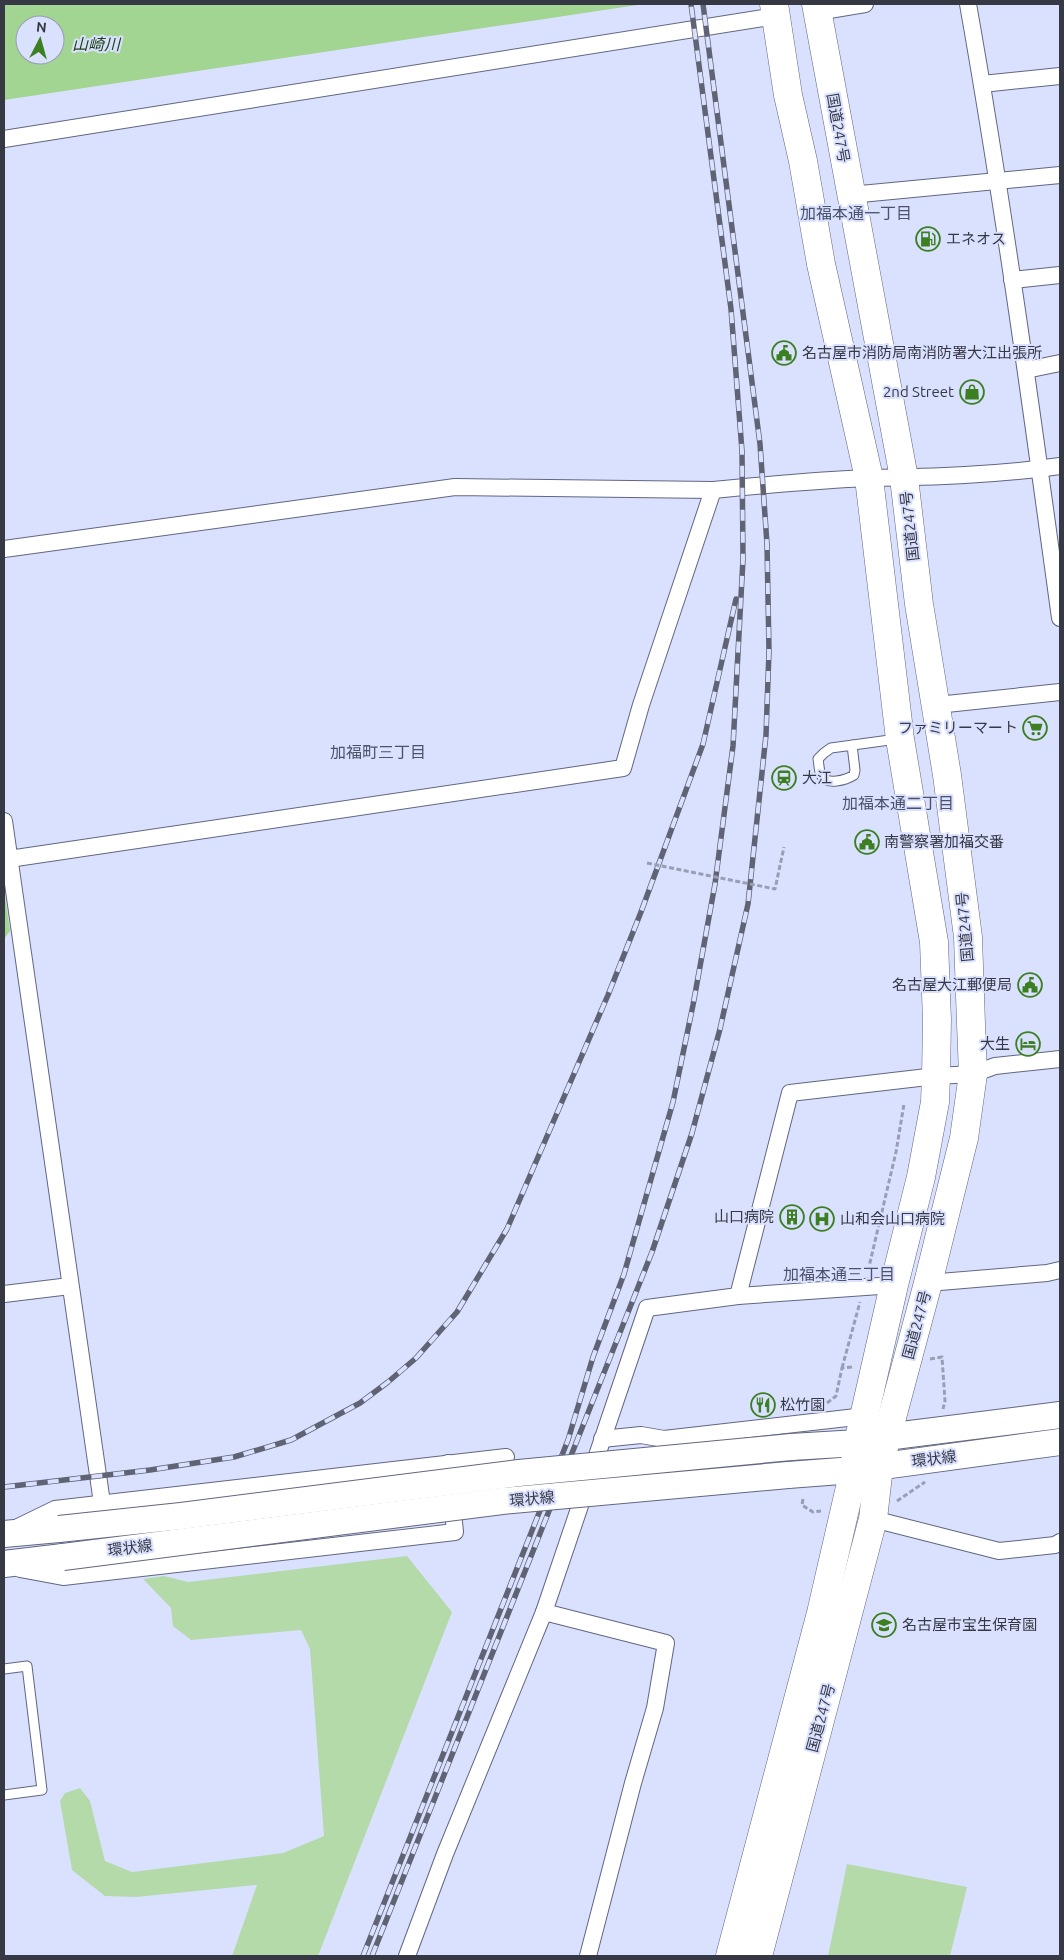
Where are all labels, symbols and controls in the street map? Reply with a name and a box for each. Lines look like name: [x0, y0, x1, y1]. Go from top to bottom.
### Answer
north arrow: [15, 15, 65, 65]
text: N: [35, 19, 47, 36]
water label: 山崎川: [72, 35, 122, 53]
street label: 国道247号: [824, 92, 853, 164]
district label: 加福本通一丁目: [800, 204, 912, 222]
fuel station icon: エネオス: [915, 226, 941, 252]
place label: エネオス: [946, 230, 1006, 247]
public building icon: 名古屋市消防局南消防署大江出張所: [771, 340, 797, 366]
place label: 名古屋市消防局南消防署大江出張所: [802, 344, 1042, 361]
shop icon: 2nd Street: [959, 379, 985, 405]
place label: 2nd Street: [883, 383, 954, 400]
street label: 国道247号: [897, 490, 922, 562]
supermarket icon: ファミリーマート: [1022, 715, 1048, 741]
place label: ファミリーマート: [898, 719, 1018, 736]
district label: 加福町三丁目: [330, 743, 426, 761]
station icon: 大江: [771, 765, 797, 791]
place label: 大江: [802, 769, 832, 786]
district label: 加福本通二丁目: [842, 794, 954, 812]
public building icon: 南警察署加福交番: [854, 829, 880, 855]
place label: 南警察署加福交番: [884, 833, 1004, 850]
street label: 国道247号: [953, 891, 976, 963]
public building icon: 名古屋大江郵便局: [1017, 972, 1043, 998]
place label: 名古屋大江郵便局: [892, 976, 1012, 993]
hotel icon: 大生: [1015, 1031, 1041, 1057]
place label: 大生: [980, 1035, 1010, 1052]
building icon: 山口病院: [779, 1204, 805, 1230]
hospital icon: 山和会山口病院: [809, 1206, 835, 1232]
place label: 山口病院: [714, 1208, 774, 1225]
place label: 山和会山口病院: [840, 1210, 945, 1227]
district label: 加福本通三丁目: [783, 1265, 895, 1283]
street label: 国道247号: [899, 1289, 934, 1361]
restaurant icon: 松竹園: [750, 1392, 776, 1418]
place label: 松竹園: [780, 1396, 825, 1413]
street label: 環状線: [911, 1447, 957, 1470]
street label: 環状線: [509, 1488, 555, 1509]
street label: 環状線: [107, 1536, 153, 1559]
school or university icon: 名古屋市宝生保育園: [871, 1612, 897, 1638]
place label: 名古屋市宝生保育園: [902, 1616, 1037, 1633]
street label: 国道247号: [803, 1682, 838, 1754]

